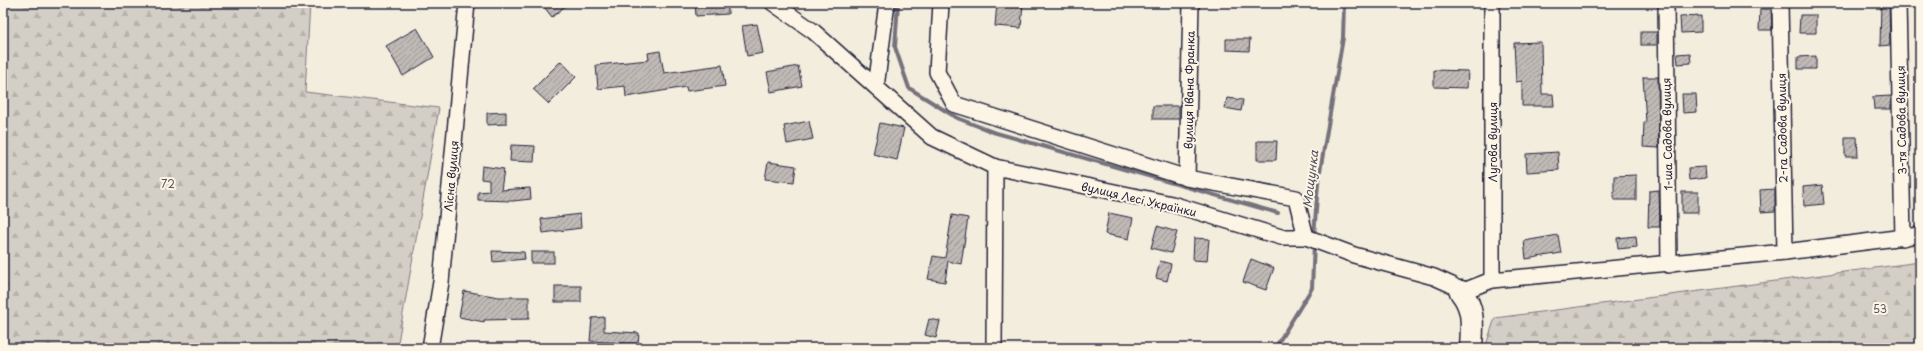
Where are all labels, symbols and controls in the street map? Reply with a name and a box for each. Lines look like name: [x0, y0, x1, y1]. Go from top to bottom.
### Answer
street label: вулиця Івана Франка: [1179, 30, 1199, 149]
street label: 3-тя Садова вулиця: [1892, 65, 1910, 175]
street label: 2-га Садова вулиця: [1773, 73, 1791, 183]
street label: 1-ша Садова вулиця: [1658, 77, 1676, 191]
street label: Лугова вулиця: [1484, 102, 1501, 182]
street label: Лісна вулиця: [439, 140, 463, 212]
water label: Мощунка: [1298, 149, 1323, 209]
park label: 72: [161, 175, 175, 192]
street label: вулиця Лесі Українки: [1080, 177, 1198, 221]
park label: 53: [1873, 300, 1887, 317]

